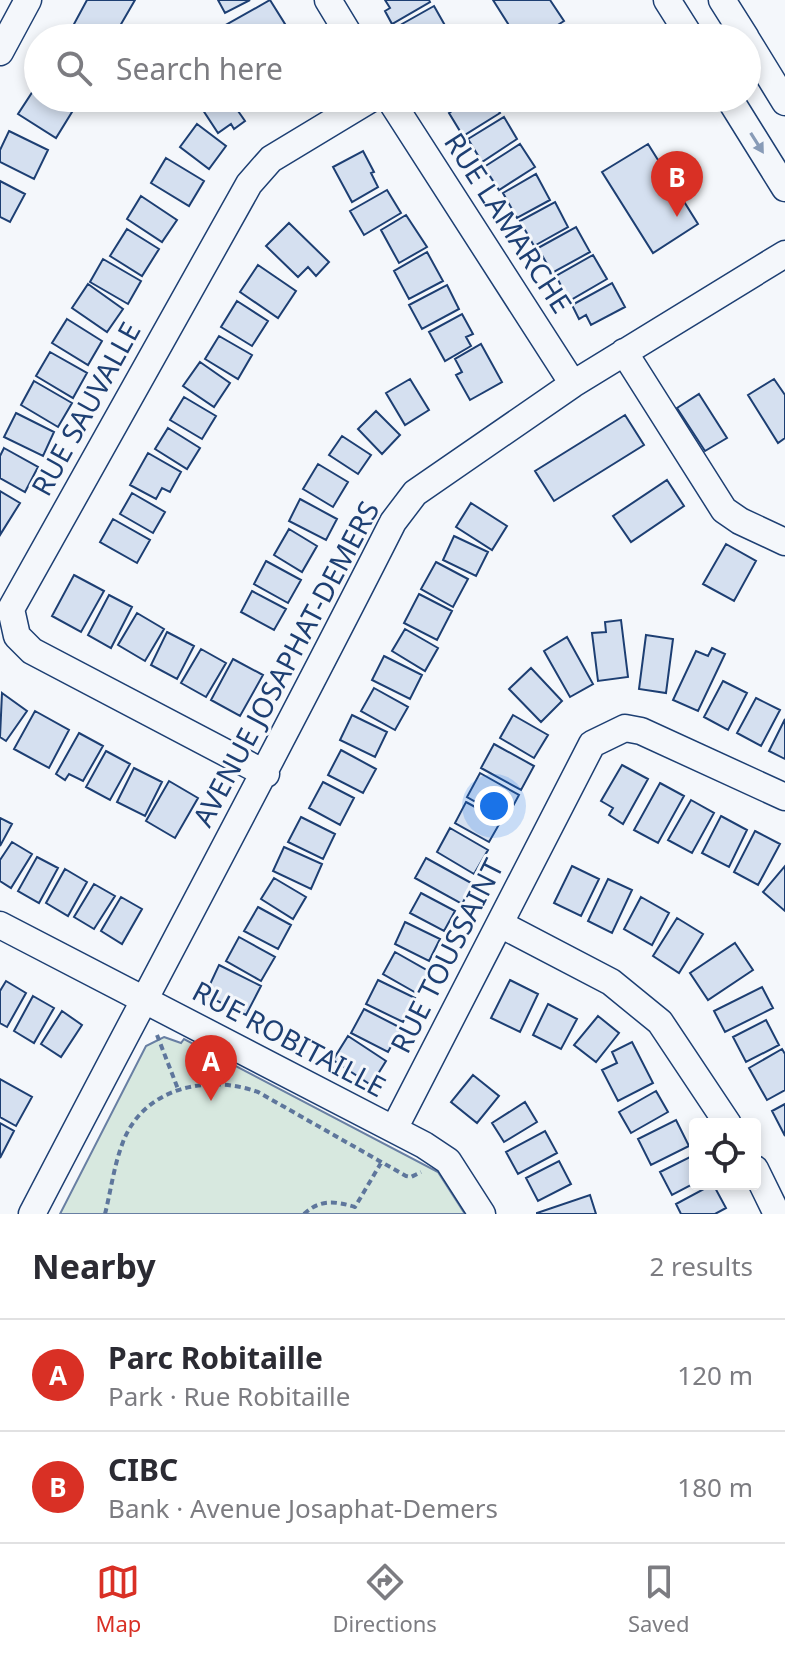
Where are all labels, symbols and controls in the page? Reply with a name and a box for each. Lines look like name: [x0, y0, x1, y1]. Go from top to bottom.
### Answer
search box: [24, 24, 761, 112]
icon: search: [52, 46, 96, 90]
text: Search here: [116, 48, 283, 89]
street label: RUE LAMARCHE: [436, 125, 581, 320]
one-way arrow: [750, 132, 764, 154]
pin: B: [651, 151, 703, 217]
street label: RUE SAUVALLE: [22, 315, 149, 502]
street label: AVENUE JOSAPHAT-DEMERS: [183, 494, 387, 833]
your location: [474, 786, 514, 826]
street label: RUE TOUSSAINT: [381, 852, 512, 1059]
street label: RUE ROBITAILLE: [187, 974, 391, 1104]
pin: A: [185, 1035, 237, 1101]
map controls: [689, 1118, 761, 1190]
button: locate: [689, 1118, 761, 1190]
text: Nearby: [32, 1243, 156, 1289]
text: 2 results: [649, 1248, 753, 1284]
text: Parc Robitaille: [108, 1337, 323, 1378]
text: A: [49, 1357, 67, 1393]
text: 120 m: [677, 1357, 753, 1393]
text: Park · Rue Robitaille: [108, 1378, 350, 1414]
text: CIBC: [108, 1449, 178, 1490]
text: B: [49, 1469, 67, 1505]
text: 180 m: [677, 1469, 753, 1505]
text: Bank · Avenue Josaphat-Demers: [108, 1490, 498, 1526]
tab: Map: [96, 1560, 141, 1638]
tab: Directions: [332, 1560, 437, 1638]
tab: Saved: [628, 1560, 689, 1638]

